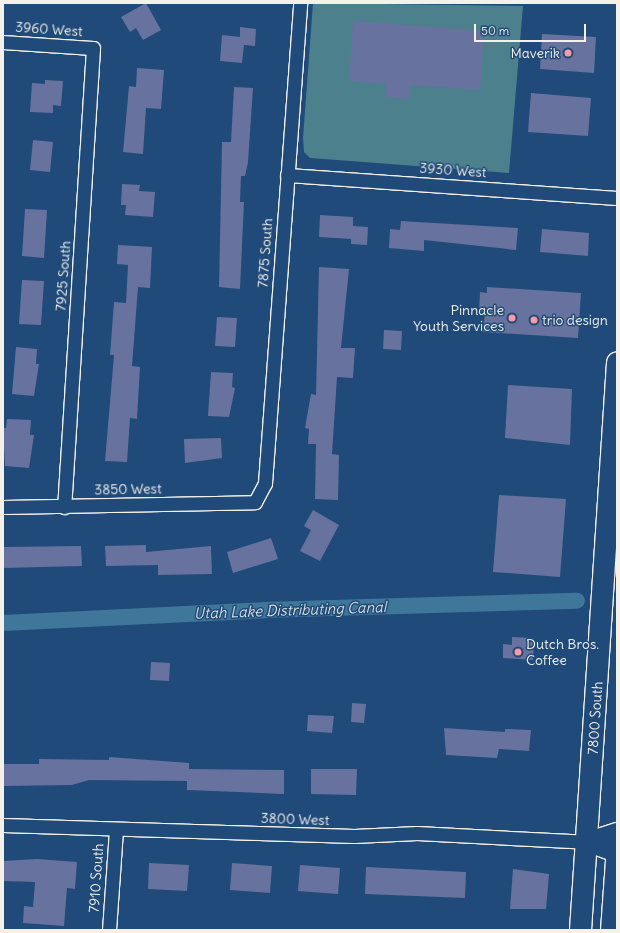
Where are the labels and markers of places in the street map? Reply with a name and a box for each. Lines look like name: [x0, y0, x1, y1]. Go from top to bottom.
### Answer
place label: Maverik: [510, 45, 560, 61]
marker: Maverik: [563, 48, 573, 58]
place label: Pinnacle Youth Services: [413, 302, 504, 334]
place label: trio design: [542, 312, 608, 328]
marker: Pinnacle Youth Services: [507, 313, 517, 323]
marker: trio design: [529, 315, 539, 325]
place label: Dutch Bros. Coffee: [526, 636, 599, 668]
marker: Dutch Bros. Coffee: [513, 647, 523, 657]

